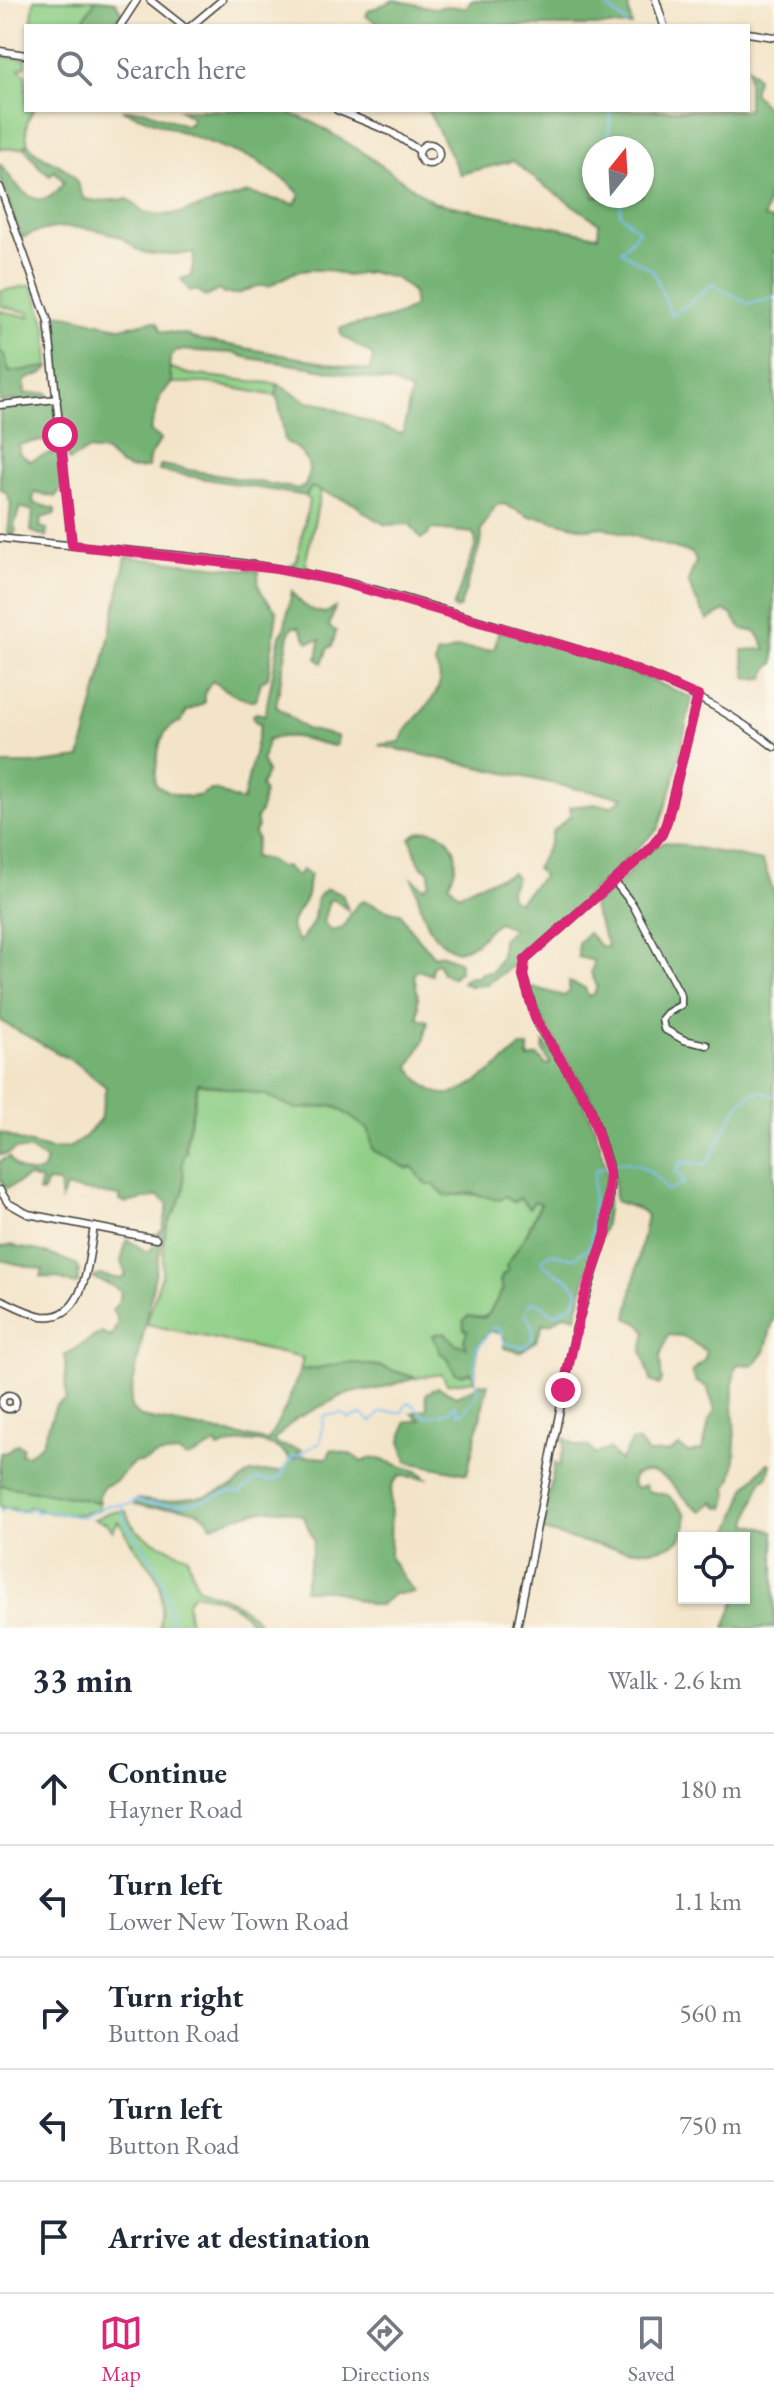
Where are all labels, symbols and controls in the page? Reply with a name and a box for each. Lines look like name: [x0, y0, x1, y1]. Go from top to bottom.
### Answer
search box: [24, 24, 750, 112]
icon: search: [52, 46, 96, 90]
text: Search here: [116, 49, 246, 88]
north arrow: [582, 136, 654, 208]
route start: [42, 417, 78, 453]
route end: [545, 1372, 581, 1408]
map controls: [678, 1532, 750, 1604]
button: locate: [678, 1532, 750, 1604]
text: 33 min: [32, 1658, 133, 1702]
text: Walk · 2.6 km: [608, 1663, 742, 1697]
text: Continue: [108, 1753, 227, 1792]
icon: ahead: [32, 1767, 76, 1811]
text: 180 m: [679, 1772, 742, 1806]
text: Hayner Road: [108, 1792, 243, 1826]
text: Turn left: [108, 1865, 222, 1904]
icon: left: [32, 1879, 76, 1923]
text: 1.1 km: [673, 1884, 742, 1918]
text: Lower New Town Road: [108, 1904, 349, 1938]
text: Turn right: [108, 1977, 244, 2016]
icon: right: [32, 1991, 76, 2035]
text: 560 m: [679, 1996, 742, 2030]
text: Button Road: [108, 2016, 240, 2050]
text: Turn left: [108, 2089, 222, 2128]
icon: left: [32, 2103, 76, 2147]
text: 750 m: [679, 2108, 742, 2142]
text: Button Road: [108, 2128, 240, 2162]
icon: arrive: [32, 2215, 76, 2259]
text: Arrive at destination: [108, 2218, 370, 2257]
tab: Map: [99, 2311, 143, 2388]
tab: Directions: [341, 2311, 430, 2388]
tab: Saved: [628, 2311, 675, 2388]

